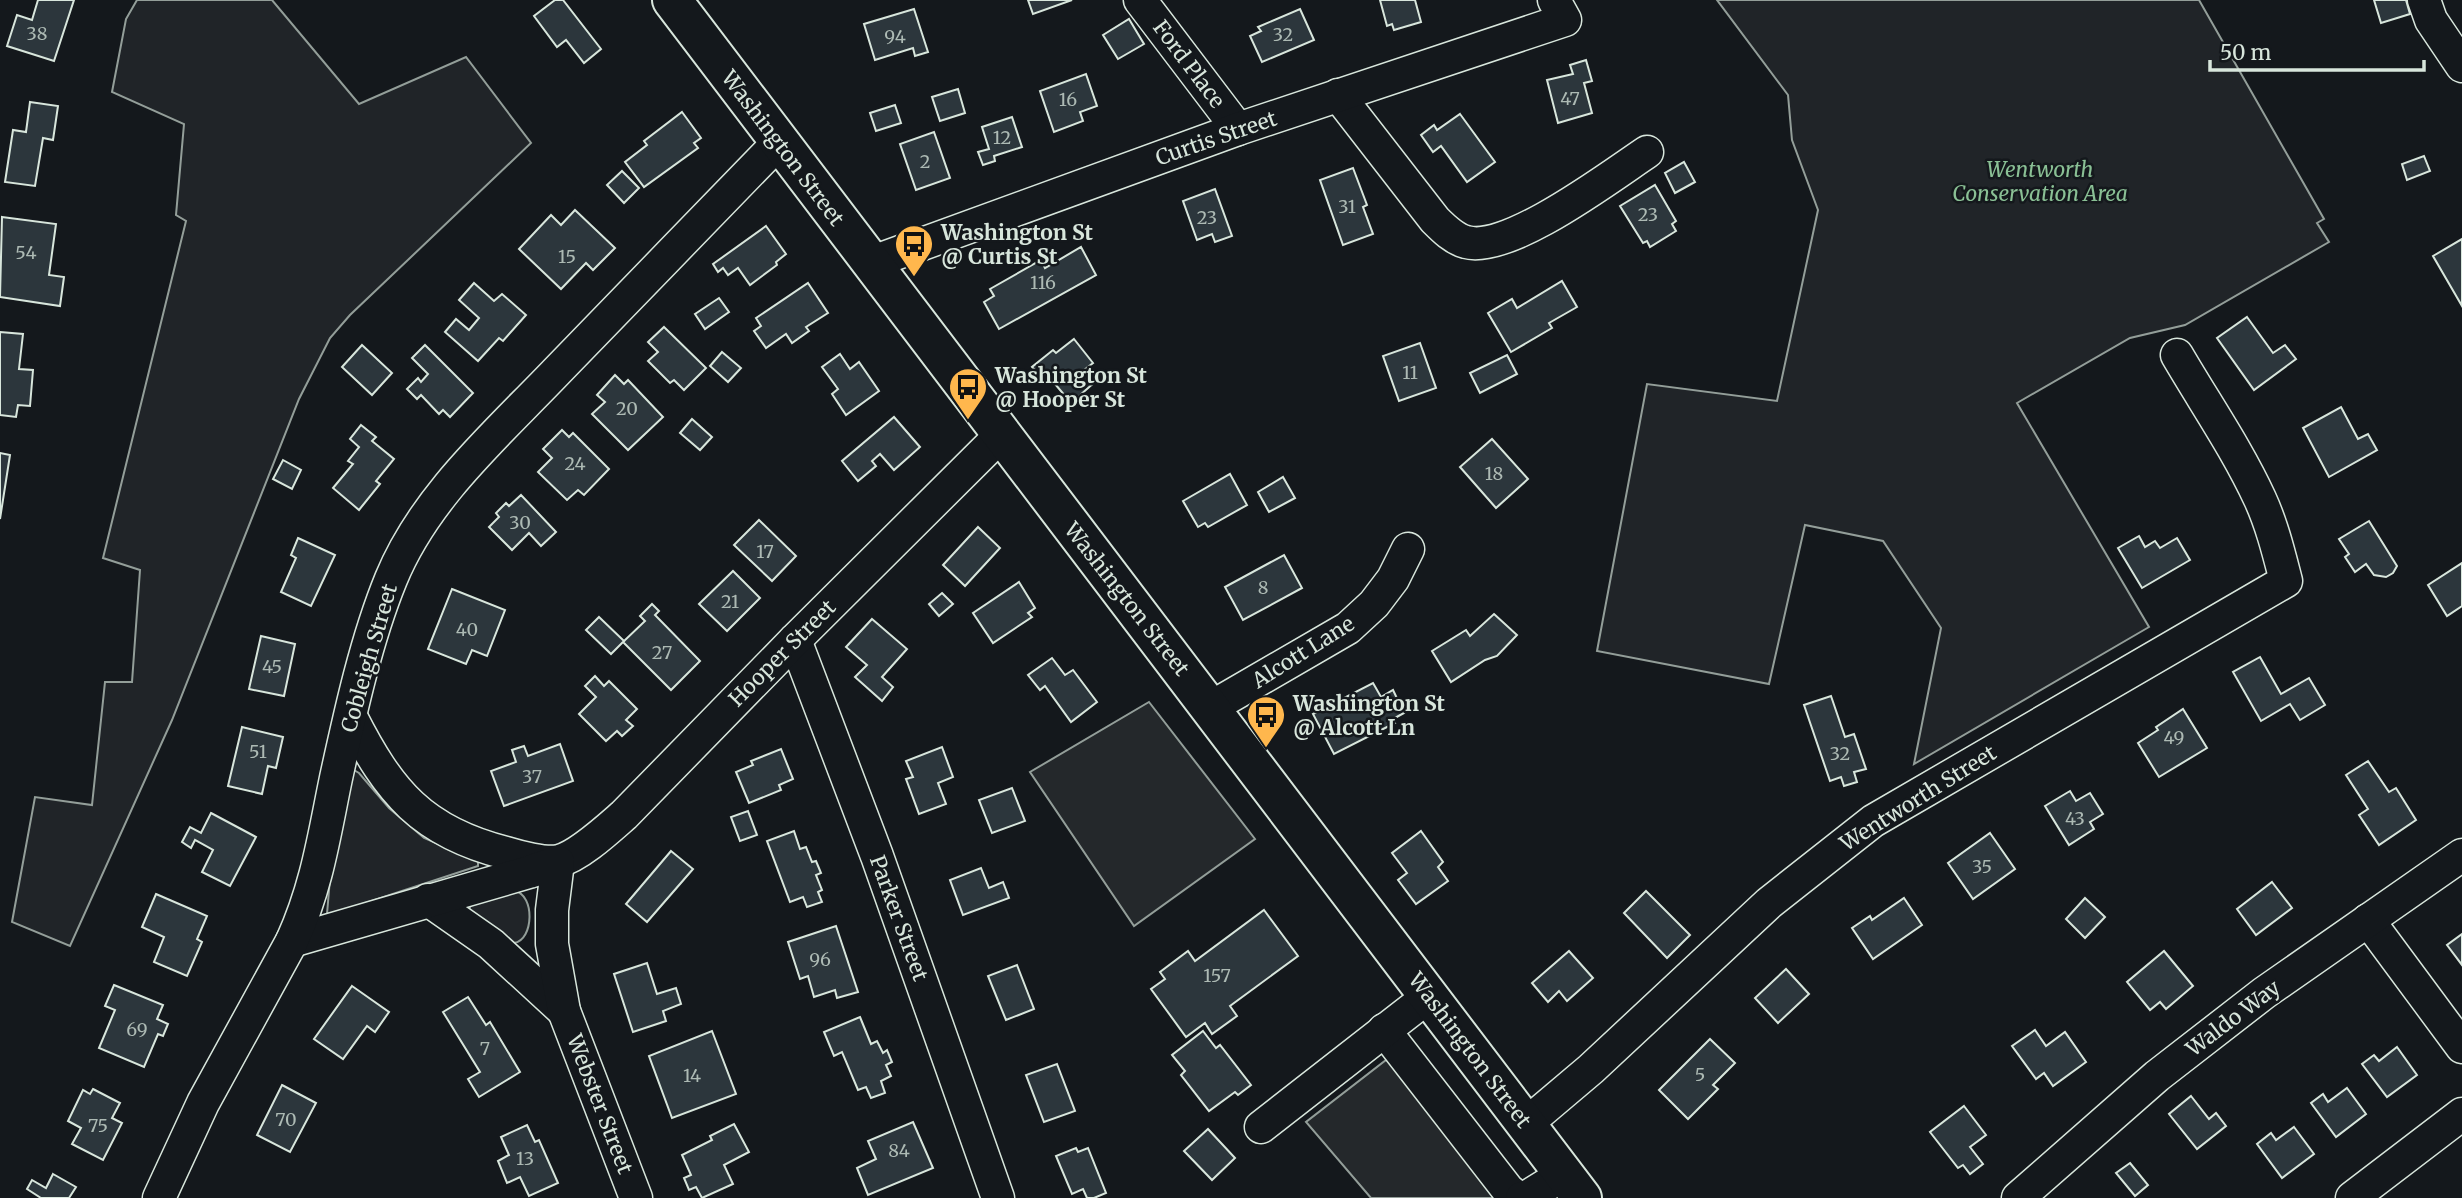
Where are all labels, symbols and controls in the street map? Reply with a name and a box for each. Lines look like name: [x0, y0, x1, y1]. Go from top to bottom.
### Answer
street label: Ford Place: [1147, 15, 1231, 113]
house number: 38: [27, 22, 47, 45]
house number: 32: [1273, 23, 1293, 46]
house number: 94: [884, 25, 906, 48]
scale bar: [2210, 28, 2424, 72]
text: 50 m: [2220, 39, 2271, 66]
street label: Washington Street: [715, 64, 850, 231]
house number: 47: [1560, 87, 1580, 110]
house number: 16: [1059, 88, 1077, 111]
street label: Curtis Street: [1152, 105, 1280, 171]
house number: 12: [993, 126, 1011, 149]
house number: 2: [920, 150, 930, 173]
park label: Wentworth Conservation Area: [1952, 156, 2128, 207]
house number: 31: [1338, 195, 1356, 218]
house number: 23: [1638, 203, 1658, 226]
house number: 23: [1197, 206, 1217, 229]
place label: Washington St @ Curtis St: [940, 219, 1094, 270]
bus stop icon: Washington St @ Curtis St: [893, 223, 935, 278]
house number: 54: [15, 241, 37, 264]
house number: 15: [558, 245, 576, 268]
house number: 116: [1030, 271, 1056, 294]
house number: 11: [1402, 361, 1418, 384]
place label: Washington St @ Hooper St: [994, 362, 1148, 413]
bus stop icon: Washington St @ Hooper St: [947, 366, 989, 421]
house number: 20: [616, 397, 638, 420]
house number: 24: [564, 452, 586, 475]
house number: 18: [1485, 462, 1503, 485]
house number: 30: [509, 511, 531, 534]
street label: Washington Street: [1058, 516, 1195, 681]
house number: 17: [756, 540, 774, 563]
house number: 8: [1258, 576, 1268, 599]
street label: Cobleigh Street: [335, 581, 403, 735]
house number: 21: [721, 590, 739, 613]
street label: Hooper Street: [723, 594, 841, 712]
street label: Alcott Lane: [1246, 610, 1359, 695]
house number: 40: [456, 618, 478, 641]
house number: 27: [652, 641, 672, 664]
house number: 45: [262, 655, 282, 678]
place label: Washington St @ Alcott Ln: [1292, 690, 1446, 741]
bus stop icon: Washington St @ Alcott Ln: [1245, 694, 1287, 749]
house number: 49: [2164, 726, 2184, 749]
street label: Wentworth Street: [1834, 739, 2001, 857]
house number: 51: [249, 740, 267, 763]
house number: 32: [1830, 742, 1850, 765]
house number: 37: [522, 765, 542, 788]
house number: 43: [2065, 807, 2085, 830]
street label: Parker Street: [864, 852, 934, 984]
house number: 35: [1972, 855, 1992, 878]
house number: 96: [809, 948, 831, 971]
house number: 157: [1203, 964, 1231, 987]
street label: Washington Street: [1402, 966, 1537, 1133]
street label: Waldo Way: [2180, 973, 2286, 1063]
house number: 69: [126, 1018, 148, 1041]
street label: Webster Street: [561, 1030, 639, 1177]
house number: 7: [480, 1037, 490, 1060]
house number: 5: [1695, 1063, 1705, 1086]
house number: 14: [683, 1064, 701, 1087]
house number: 70: [275, 1108, 297, 1131]
house number: 75: [88, 1114, 108, 1137]
house number: 84: [888, 1139, 910, 1162]
house number: 13: [516, 1147, 534, 1170]

